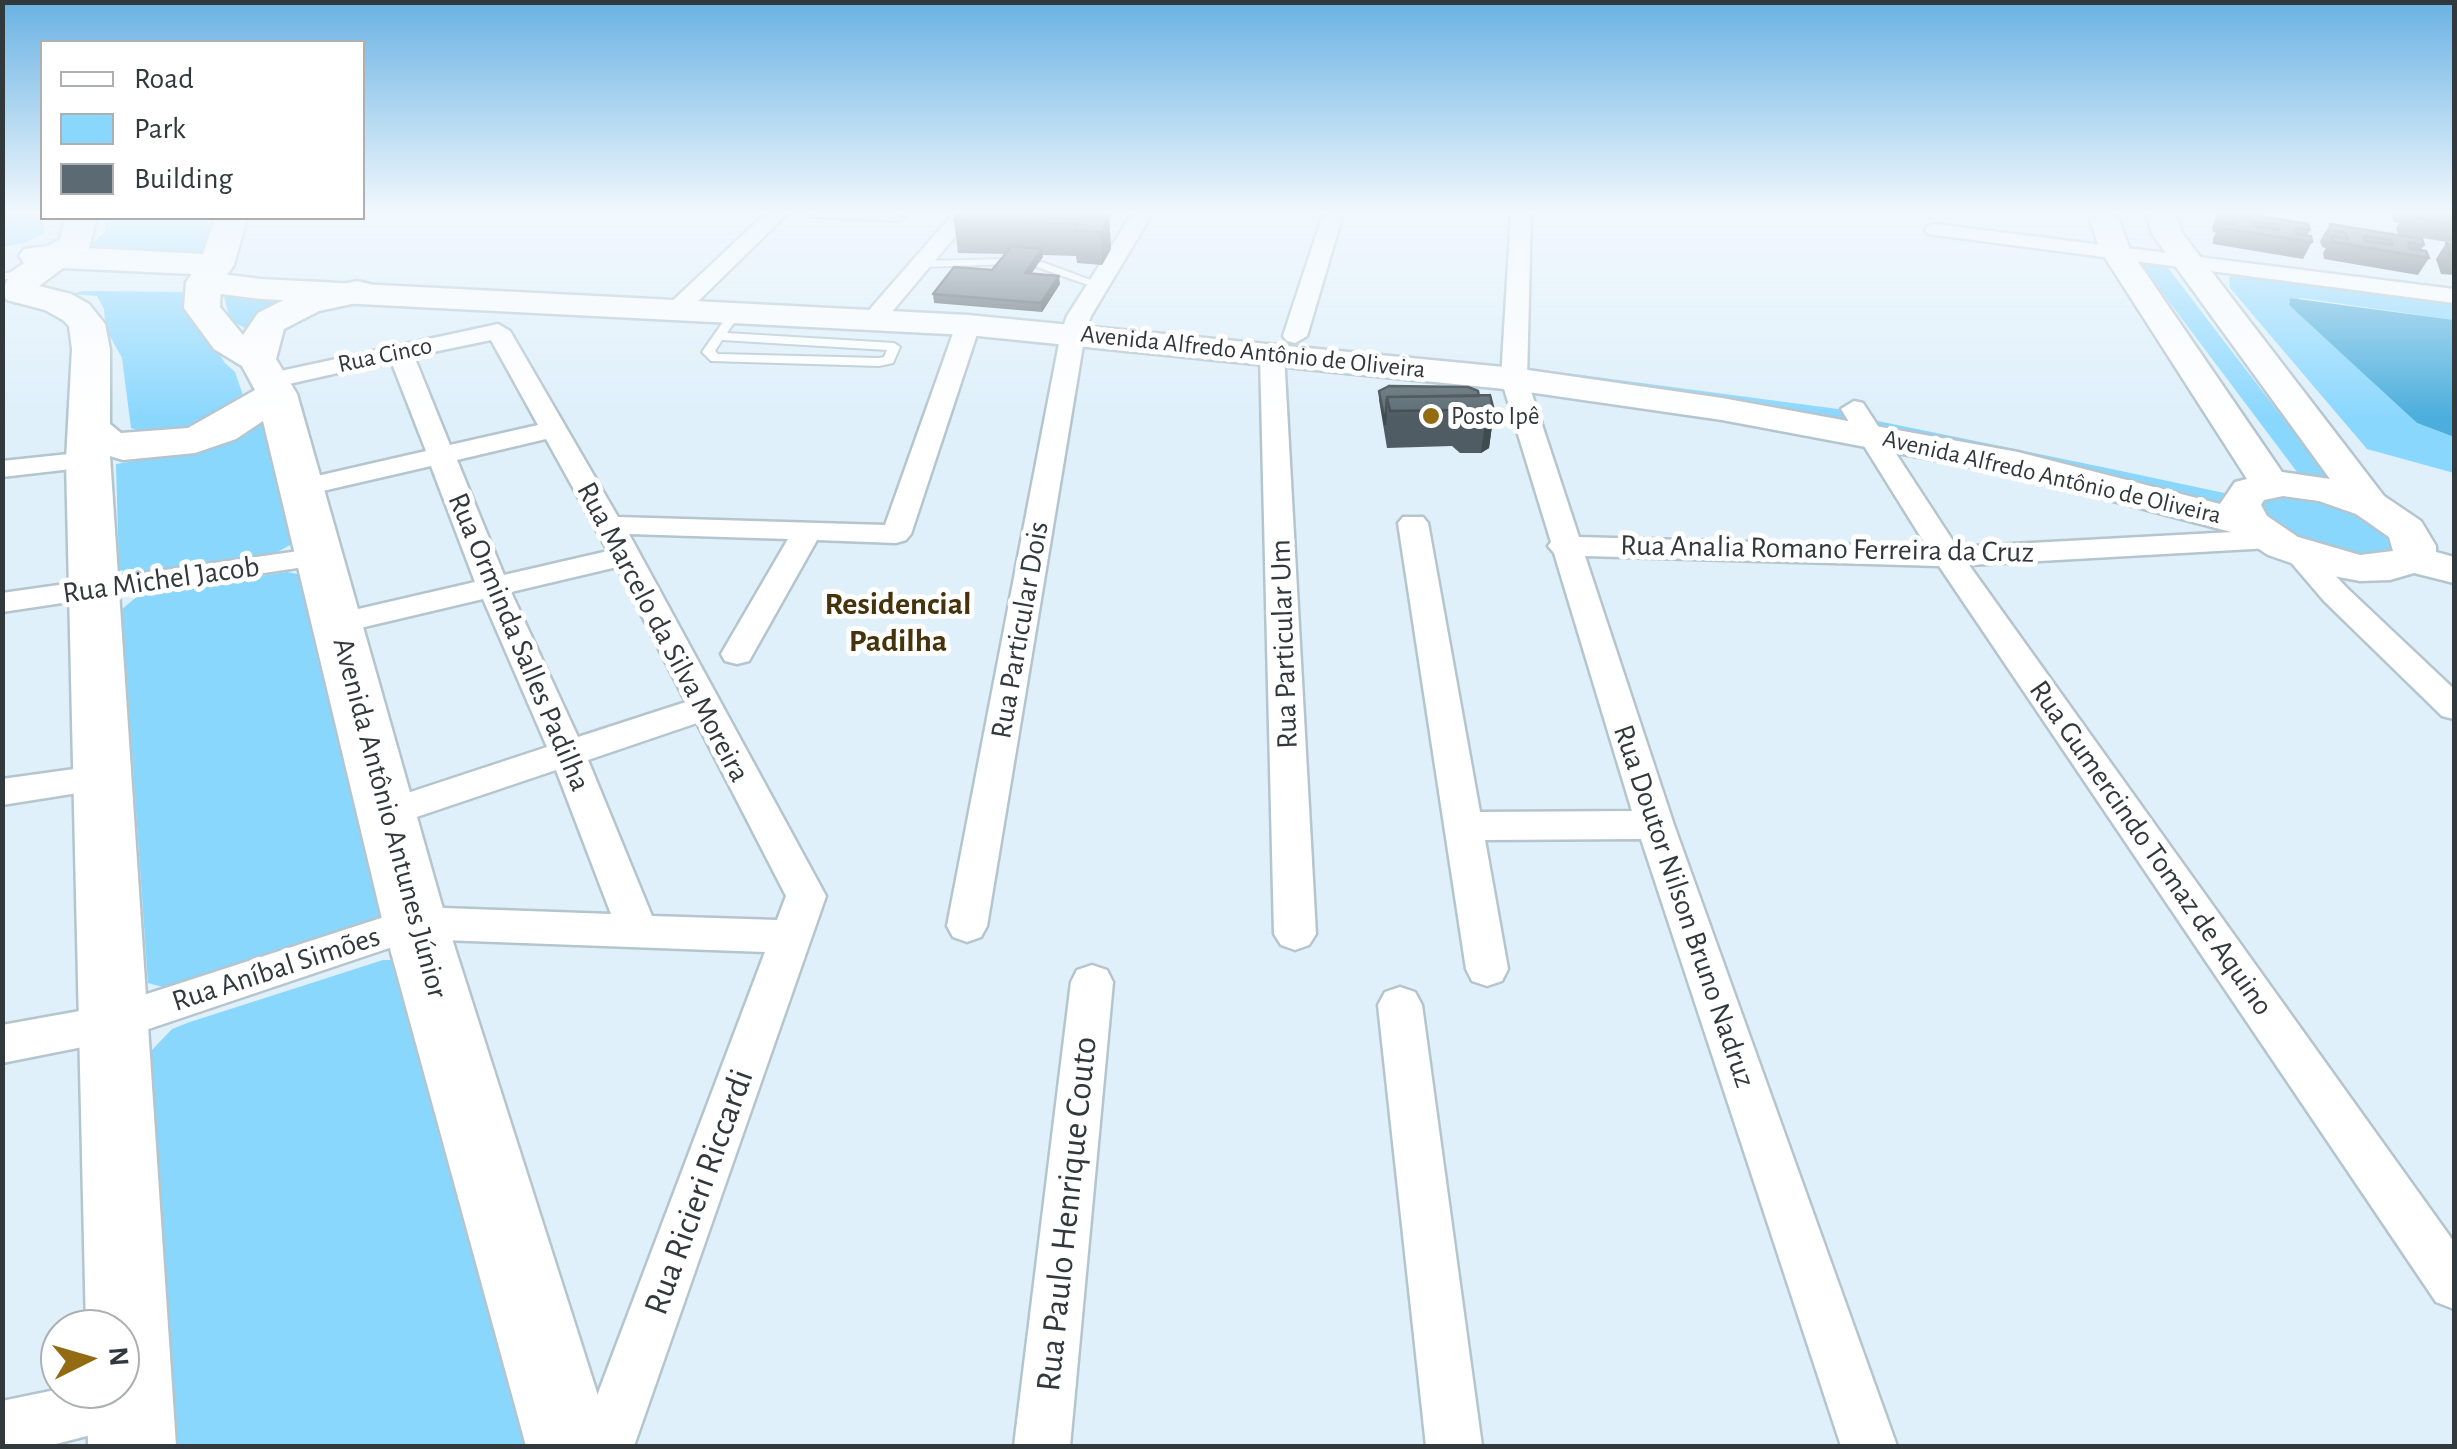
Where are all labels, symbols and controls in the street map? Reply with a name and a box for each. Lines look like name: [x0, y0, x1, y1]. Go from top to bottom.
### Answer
legend: [40, 40, 365, 220]
text: Road: [134, 64, 194, 94]
text: Park: [134, 114, 186, 144]
text: Building: [134, 164, 233, 194]
street label: Avenida Alfredo Antônio de Oliveira: [1079, 319, 1427, 385]
street label: Rua Cinco: [335, 330, 435, 380]
place label: Posto Ipê: [1451, 401, 1539, 431]
marker: Posto Ipê: [1420, 405, 1442, 427]
street label: Avenida Alfredo Antônio de Oliveira: [1880, 423, 2224, 531]
street label: Rua Marcelo da Silva Moreira: [568, 476, 758, 788]
street label: Rua Orminda Salles Padilha: [440, 487, 598, 797]
street label: Rua Particular Dois: [983, 519, 1057, 741]
street label: Rua Analia Romano Ferreira da Cruz: [1620, 527, 2034, 571]
street label: Rua Particular Um: [1262, 539, 1306, 749]
street label: Rua Michel Jacob: [60, 548, 262, 612]
district label: Residencial Padilha: [825, 585, 971, 660]
street label: Avenida Antônio Antunes Júnior: [325, 634, 455, 1002]
street label: Rua Gumercindo Tomaz de Aquino: [2021, 673, 2281, 1023]
street label: Rua Doutor Nilson Bruno Nadruz: [1605, 720, 1763, 1092]
street label: Rua Aníbal Simões: [167, 918, 385, 1020]
street label: Rua Paulo Henrique Couto: [1027, 1035, 1107, 1393]
street label: Rua Ricieri Riccardi: [635, 1063, 763, 1321]
north arrow: [40, 1309, 140, 1409]
text: N: [103, 1346, 133, 1367]

